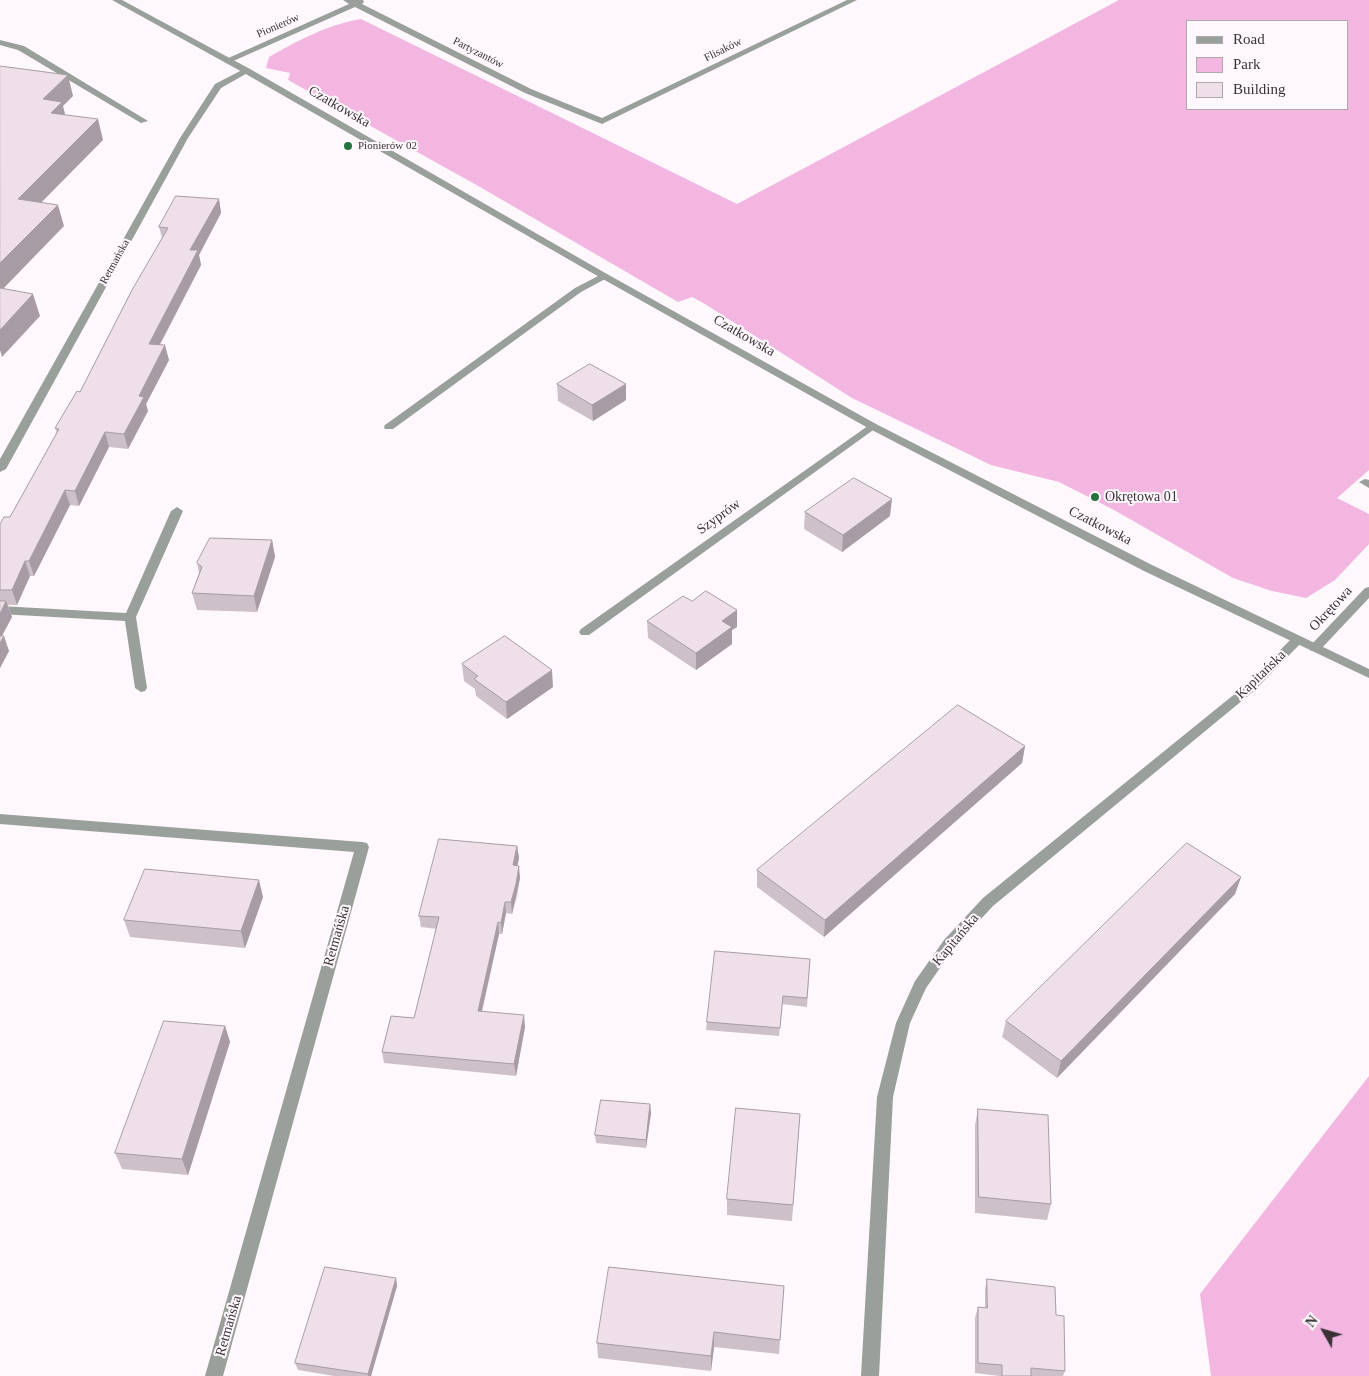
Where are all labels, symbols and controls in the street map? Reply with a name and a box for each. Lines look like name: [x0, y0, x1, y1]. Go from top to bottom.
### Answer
street label: Pionierów: [255, 11, 301, 41]
legend: [1186, 20, 1349, 110]
text: Road: [1233, 31, 1265, 47]
street label: Partyzantów: [451, 35, 505, 71]
street label: Flisaków: [702, 35, 744, 65]
text: Park: [1233, 56, 1261, 72]
text: Building: [1233, 81, 1286, 97]
street label: Czatkowska: [305, 83, 373, 131]
place label: Pionierów 02: [358, 139, 417, 153]
marker: Pionierów 02: [342, 140, 354, 152]
street label: Retmańska: [97, 237, 133, 287]
street label: Czatkowska: [710, 312, 778, 360]
place label: Okrętowa 01: [1105, 489, 1178, 505]
marker: Okrętowa 01: [1089, 491, 1101, 503]
street label: Szyprów: [694, 496, 744, 538]
street label: Czatkowska: [1066, 503, 1134, 549]
street label: Okrętowa: [1306, 583, 1356, 635]
street label: Kapitańska: [1233, 647, 1289, 703]
street label: Retmańska: [320, 904, 354, 968]
street label: Kapitańska: [929, 910, 983, 970]
street label: Retmańska: [212, 1294, 246, 1358]
north arrow: [1299, 1306, 1349, 1356]
text: N: [1303, 1313, 1321, 1330]

